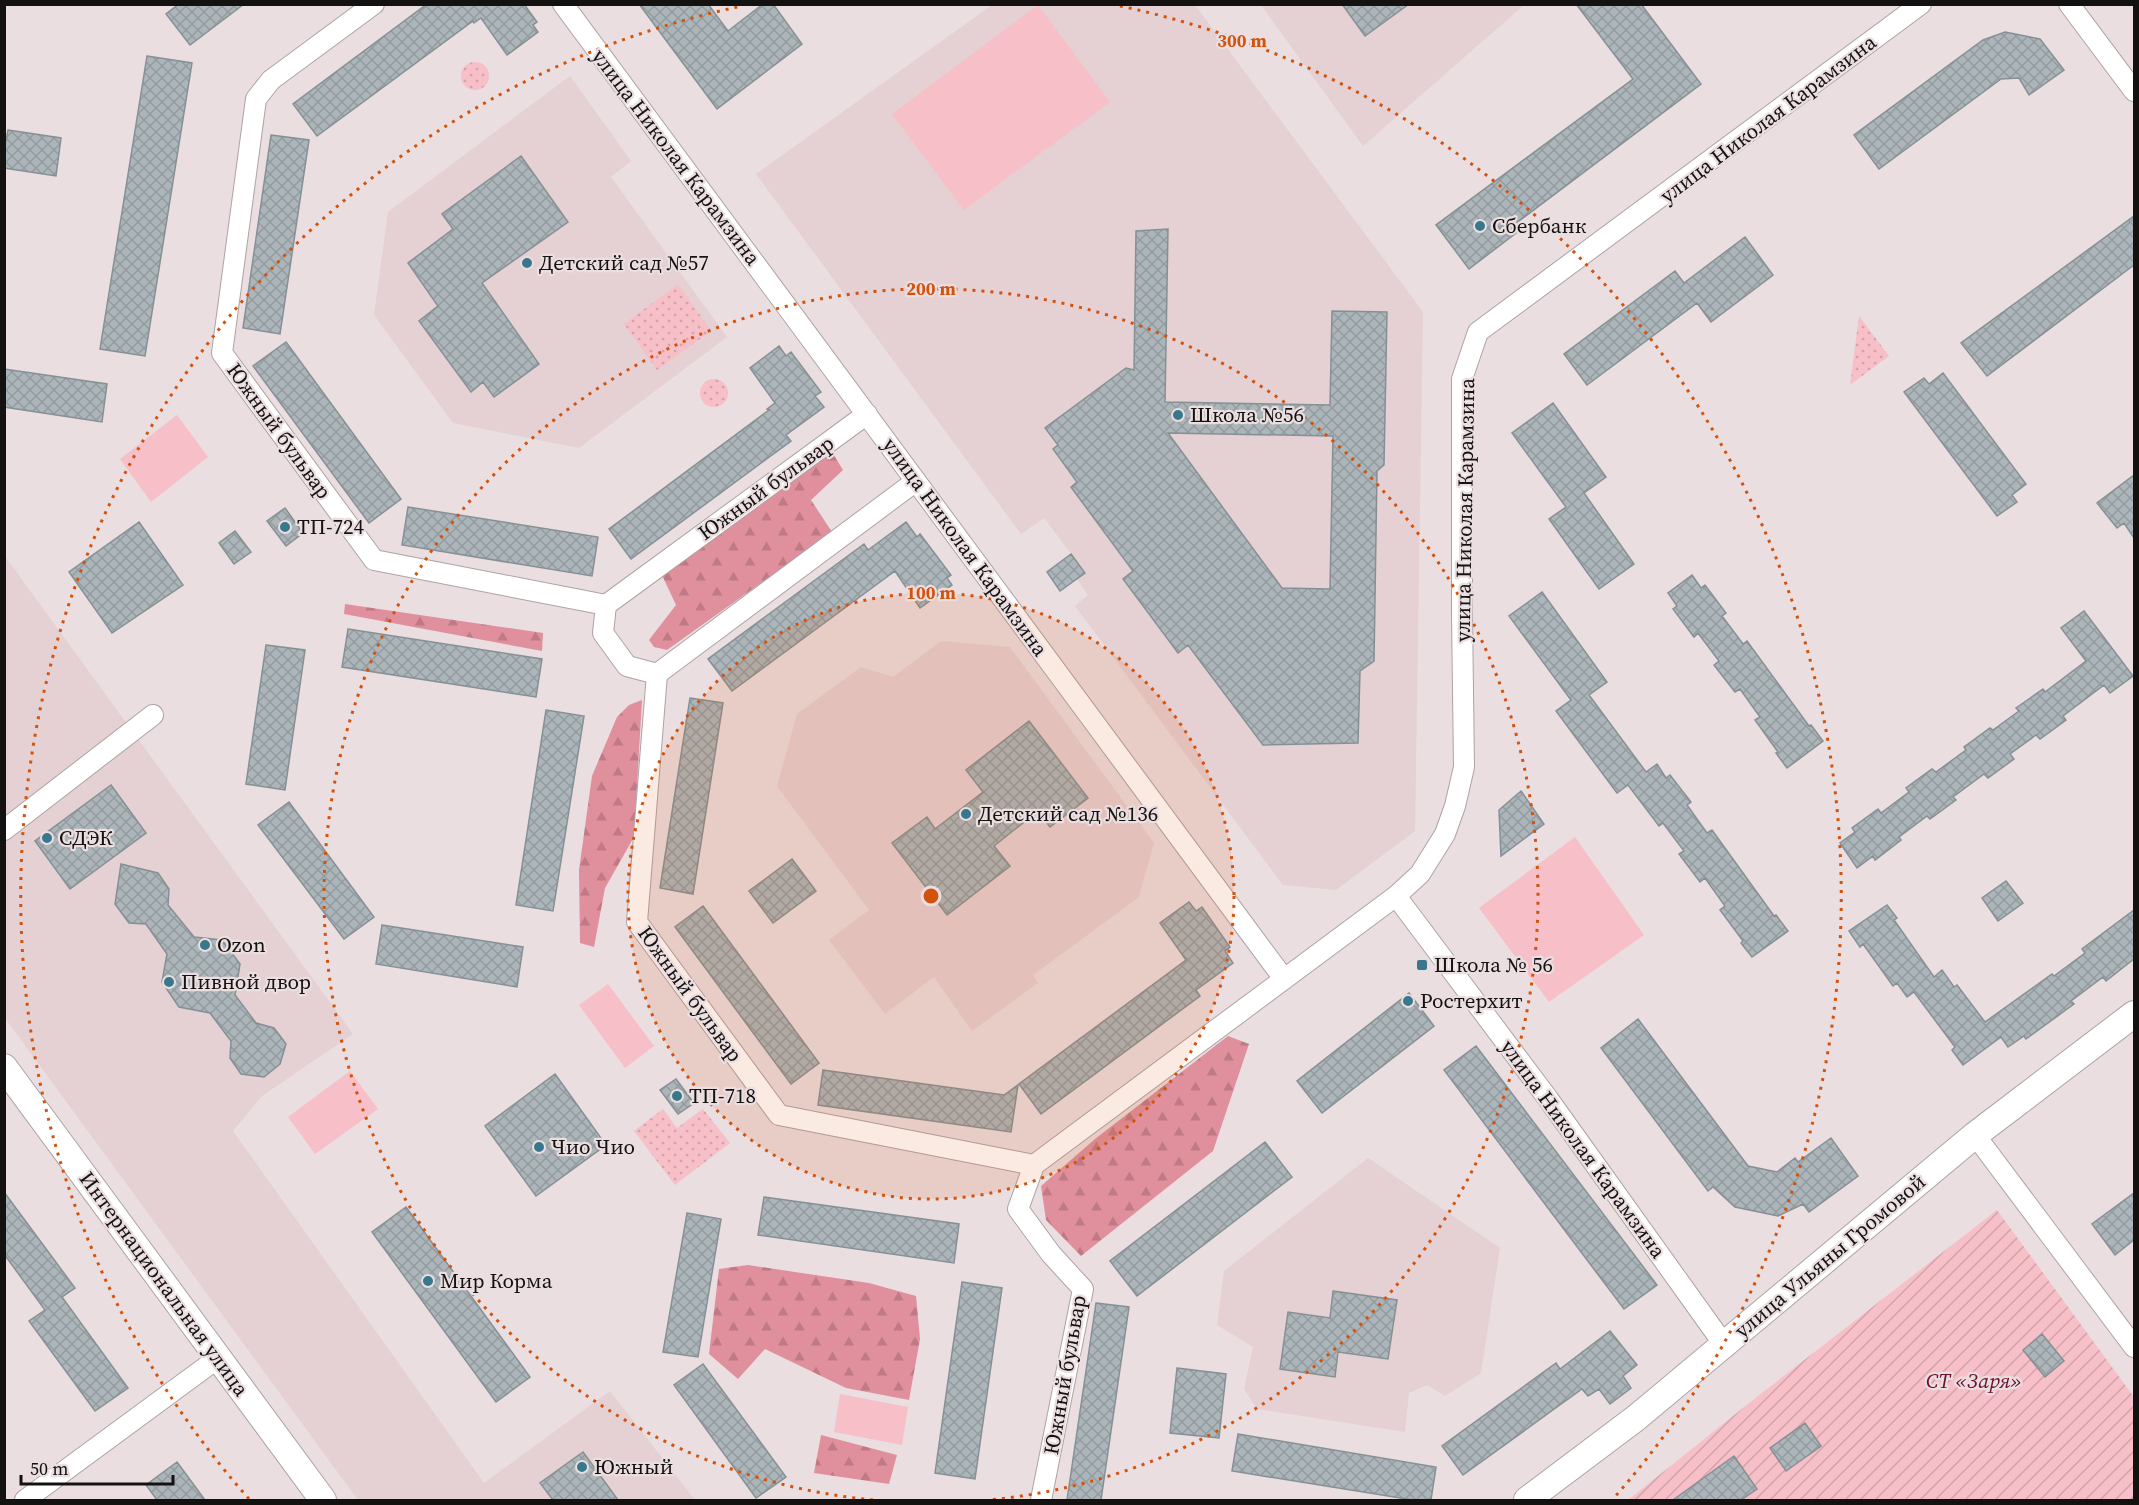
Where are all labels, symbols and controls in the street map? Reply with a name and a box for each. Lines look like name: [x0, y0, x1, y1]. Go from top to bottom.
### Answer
street label: улица Николая Карамзина: [1653, 27, 1882, 210]
text: 300 m: [1217, 28, 1267, 53]
street label: улица Николая Карамзина: [585, 42, 768, 271]
place label: Сбербанк: [1492, 211, 1587, 240]
marker: Сбербанк: [1473, 219, 1487, 233]
place label: Детский сад №57: [539, 248, 709, 277]
marker: Детский сад №57: [520, 256, 534, 270]
text: 200 m: [906, 276, 956, 301]
street label: Южный бульвар: [220, 357, 339, 505]
street label: улица Николая Карамзина: [1448, 377, 1481, 642]
place label: Школа №56: [1190, 400, 1304, 429]
marker: Школа №56: [1171, 408, 1185, 422]
street label: Южный бульвар: [692, 428, 840, 547]
street label: улица Николая Карамзина: [876, 431, 1055, 662]
place label: ТП-724: [297, 512, 365, 541]
marker: ТП-724: [278, 520, 292, 534]
text: 100 m: [906, 580, 956, 605]
place label: Детский сад №136: [978, 799, 1158, 828]
marker: Детский сад №136: [959, 807, 973, 821]
place label: СДЭК: [59, 823, 113, 852]
marker: СДЭК: [40, 831, 54, 845]
centre of rings: [921, 886, 941, 906]
street label: Южный бульвар: [631, 920, 750, 1068]
place label: Ozon: [217, 930, 266, 959]
marker: Ozon: [198, 938, 212, 952]
place label: Школа № 56: [1434, 950, 1553, 979]
marker: Школа № 56: [1415, 958, 1429, 972]
place label: Пивной двор: [181, 967, 311, 996]
marker: Пивной двор: [162, 975, 176, 989]
place label: Ростерхит: [1420, 986, 1523, 1015]
marker: Ростерхит: [1401, 994, 1415, 1008]
street label: улица Николая Карамзина: [1494, 1033, 1673, 1264]
place label: ТП-718: [689, 1081, 756, 1110]
marker: ТП-718: [670, 1089, 684, 1103]
place label: Чио Чио: [551, 1132, 635, 1161]
marker: Чио Чио: [532, 1140, 546, 1154]
street label: Интернациональная улица: [73, 1165, 256, 1402]
street label: улица Ульяны Громовой: [1728, 1167, 1931, 1344]
place label: Мир Корма: [440, 1266, 553, 1295]
marker: Мир Корма: [421, 1274, 435, 1288]
street label: Южный бульвар: [1036, 1293, 1093, 1457]
park label: СТ «Заря»: [1926, 1366, 2022, 1395]
scale bar: [21, 1448, 172, 1486]
place label: Южный: [594, 1452, 673, 1481]
text: 50 m: [30, 1456, 68, 1481]
marker: Южный: [575, 1460, 589, 1474]

